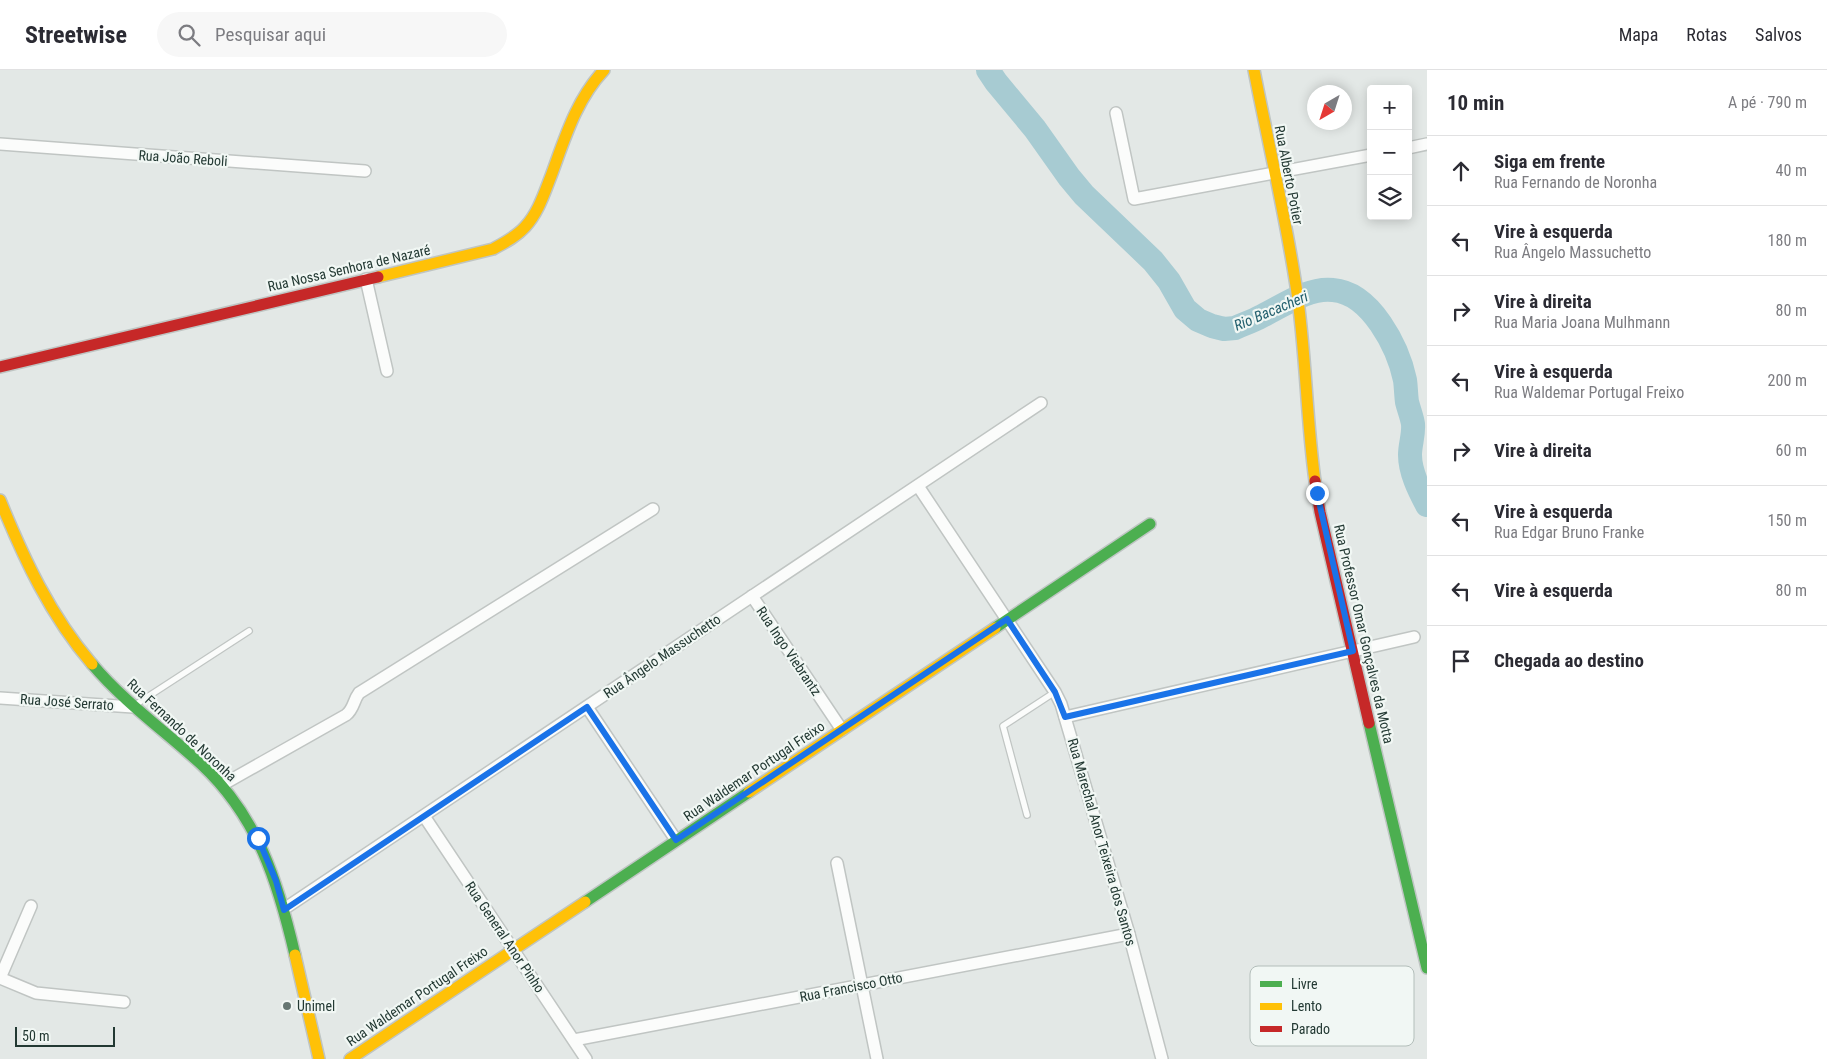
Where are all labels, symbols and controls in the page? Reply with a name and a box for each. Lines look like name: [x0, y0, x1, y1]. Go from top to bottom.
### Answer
search box: [157, 12, 507, 57]
text: Streetwise: [25, 21, 127, 49]
icon: search: [175, 21, 203, 49]
text: Pesquisar aqui: [215, 23, 326, 46]
text: Mapa: [1619, 24, 1658, 45]
text: Rotas: [1686, 24, 1727, 45]
text: Salvos: [1755, 24, 1802, 45]
north arrow: [1307, 85, 1352, 130]
map controls: [1367, 85, 1412, 220]
button: +: [1367, 85, 1412, 130]
text: 10 min: [1447, 91, 1504, 115]
text: A pé · 790 m: [1728, 93, 1807, 112]
street label: Rua Alberto Potier: [1272, 124, 1306, 226]
button: −: [1367, 130, 1412, 175]
street label: Rua João Reboli: [138, 147, 228, 169]
text: Siga em frente: [1494, 150, 1605, 173]
icon: ahead: [1447, 157, 1475, 185]
text: 40 m: [1775, 161, 1807, 180]
text: Rua Fernando de Noronha: [1494, 173, 1657, 192]
button: layers: [1367, 175, 1412, 220]
text: Vire à esquerda: [1494, 220, 1613, 243]
icon: left: [1447, 227, 1475, 255]
text: 180 m: [1768, 231, 1807, 250]
street label: Rua Nossa Senhora de Nazaré: [266, 241, 432, 295]
text: Rua Ângelo Massuchetto: [1494, 243, 1651, 262]
water label: Rio Bacacheri: [1231, 287, 1311, 335]
text: Vire à direita: [1494, 290, 1592, 313]
icon: right: [1447, 297, 1475, 325]
text: 80 m: [1775, 301, 1807, 320]
text: Rua Maria Joana Mulhmann: [1494, 313, 1670, 332]
text: Vire à esquerda: [1494, 360, 1613, 383]
icon: left: [1447, 367, 1475, 395]
text: 200 m: [1768, 371, 1807, 390]
text: Rua Waldemar Portugal Freixo: [1494, 383, 1684, 402]
icon: right: [1447, 437, 1475, 465]
text: Vire à direita: [1494, 439, 1592, 462]
text: 60 m: [1775, 441, 1807, 460]
route end: [1306, 482, 1329, 505]
text: Vire à esquerda: [1494, 500, 1613, 523]
icon: left: [1447, 507, 1475, 535]
text: 150 m: [1768, 511, 1807, 530]
street label: Rua Professor Omar Gonçalves da Motta: [1331, 523, 1397, 745]
text: Rua Edgar Bruno Franke: [1494, 523, 1644, 542]
icon: left: [1447, 577, 1475, 605]
text: Vire à esquerda: [1494, 579, 1613, 602]
text: 80 m: [1775, 581, 1807, 600]
street label: Rua Ingo Viebrantz: [753, 603, 825, 699]
street label: Rua Ângelo Massuchetto: [600, 610, 724, 701]
icon: arrive: [1447, 647, 1475, 675]
text: Chegada ao destino: [1494, 649, 1644, 672]
street label: Rua Fernando de Noronha: [124, 675, 240, 785]
street label: Rua José Serrato: [20, 691, 114, 713]
street label: Rua Waldemar Portugal Freixo: [681, 718, 827, 824]
street label: Rua Marechal Anor Teixeira dos Santos: [1065, 736, 1139, 948]
route start: [247, 827, 270, 850]
street label: Rua General Anor Pinho: [462, 879, 548, 995]
street label: Rua Waldemar Portugal Freixo: [344, 943, 490, 1049]
legend: [1250, 966, 1414, 1046]
street label: Rua Francisco Otto: [798, 969, 904, 1005]
text: Livre: [1291, 976, 1318, 992]
place label: Unimel: [297, 998, 335, 1014]
text: Lento: [1291, 998, 1322, 1014]
marker: Unimel: [281, 1000, 293, 1012]
text: Parado: [1291, 1021, 1330, 1037]
scale bar: [15, 1024, 115, 1047]
text: 50 m: [22, 1028, 50, 1044]

